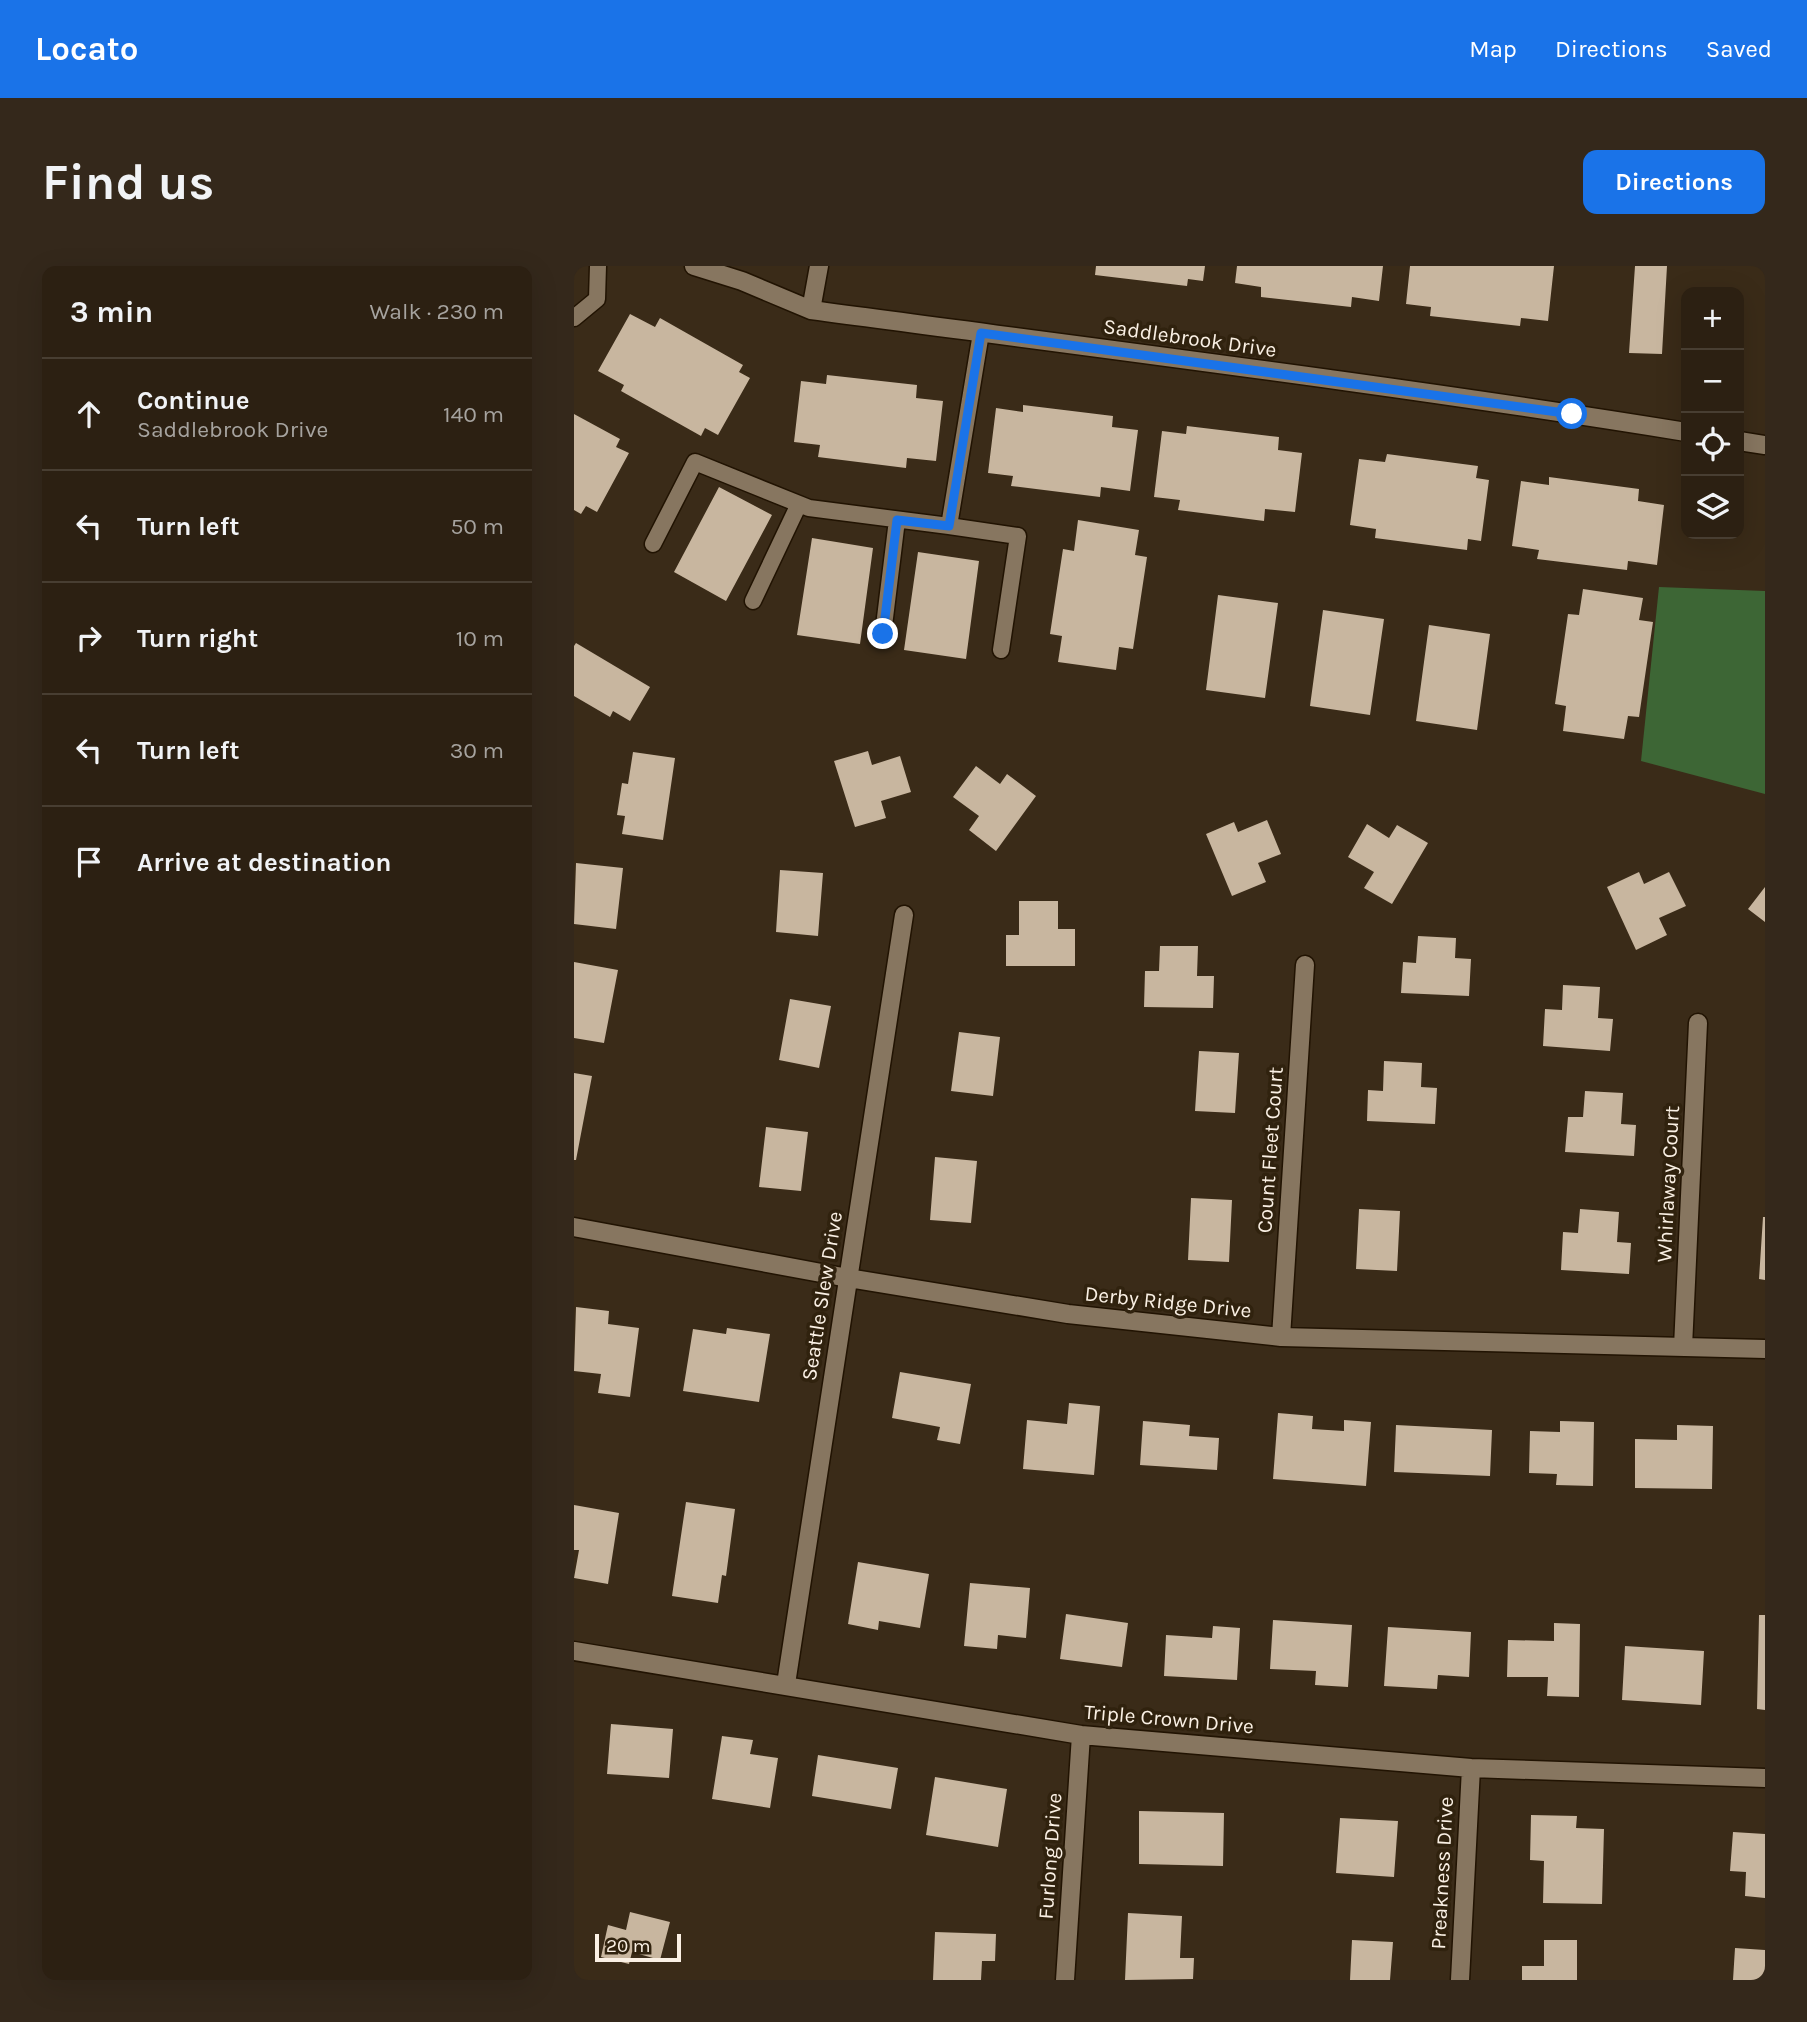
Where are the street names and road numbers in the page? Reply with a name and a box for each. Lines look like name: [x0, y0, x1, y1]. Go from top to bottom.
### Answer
street label: Saddlebrook Drive: [1102, 314, 1278, 362]
street label: Count Fleet Court: [1252, 1066, 1288, 1234]
street label: Whirlaway Court: [1652, 1105, 1684, 1263]
street label: Seattle Slew Drive: [797, 1210, 847, 1382]
street label: Derby Ridge Drive: [1083, 1281, 1253, 1323]
street label: Triple Crown Drive: [1083, 1700, 1255, 1738]
street label: Furlong Drive: [1034, 1792, 1066, 1920]
street label: Preakness Drive: [1426, 1796, 1458, 1950]

